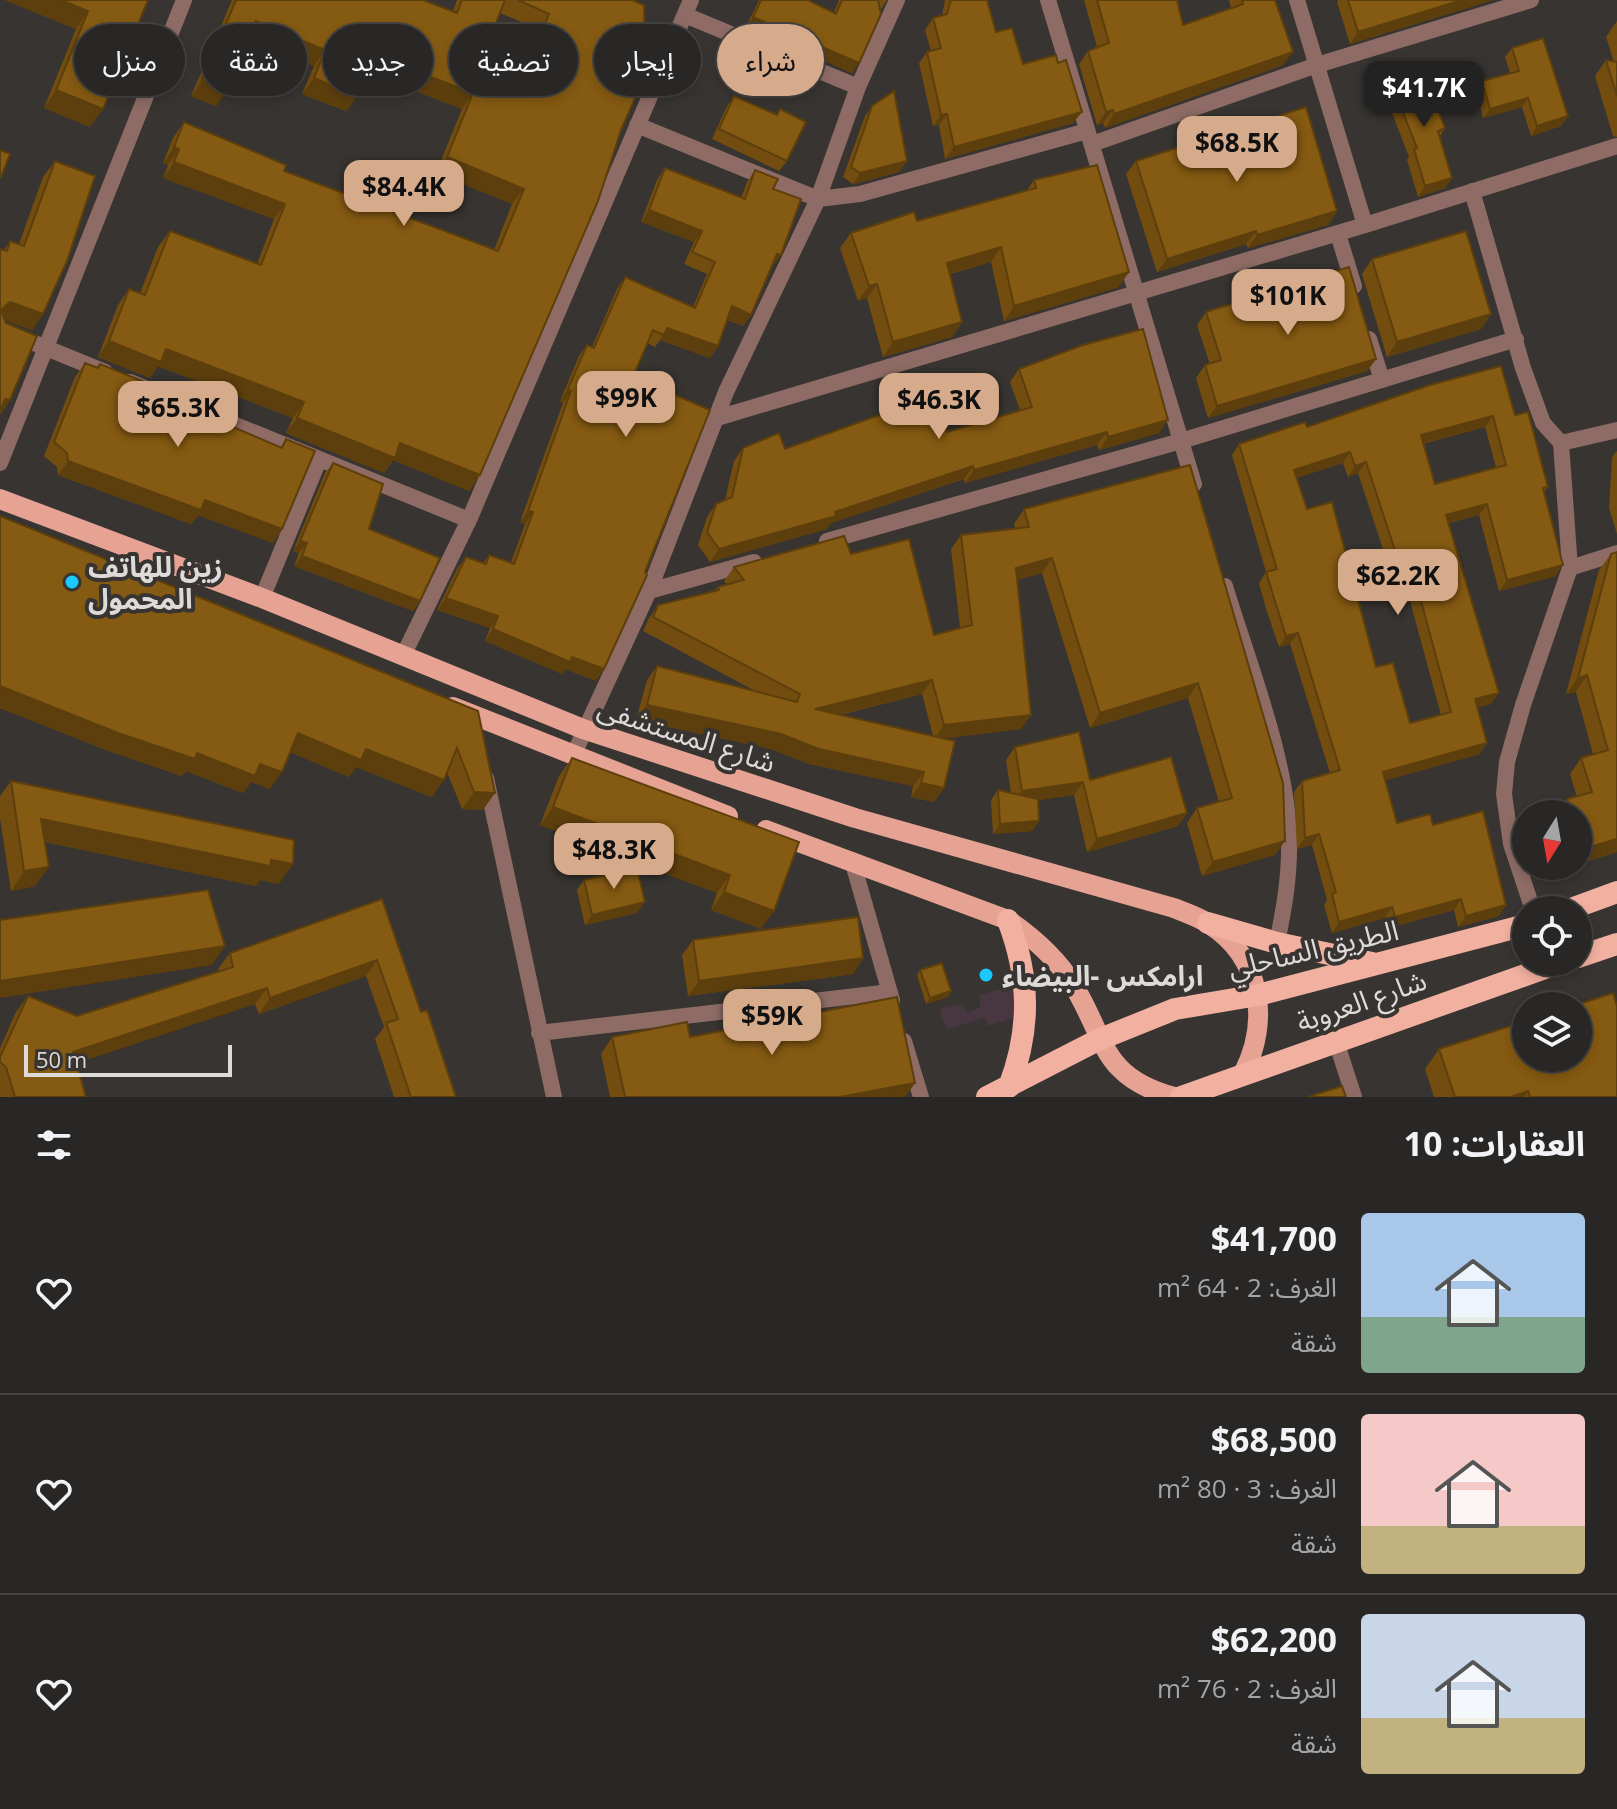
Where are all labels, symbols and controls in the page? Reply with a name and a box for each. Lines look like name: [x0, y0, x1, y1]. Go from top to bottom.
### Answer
chip: منزل: [74, 24, 185, 96]
chip: شقة: [201, 24, 307, 96]
chip: جديد: [323, 24, 433, 96]
chip: تصفية: [449, 24, 578, 96]
chip: إيجار: [594, 24, 701, 96]
chip: شراء: [717, 24, 824, 96]
pin: $41.7K: [1359, 61, 1489, 129]
text: $41.7K: [1382, 69, 1466, 105]
pin: $68.5K: [1172, 116, 1302, 184]
text: $68.5K: [1195, 124, 1279, 160]
pin: $84.4K: [339, 160, 469, 228]
text: $84.4K: [362, 168, 446, 204]
pin: $101K: [1232, 269, 1344, 337]
text: $101K: [1250, 277, 1326, 313]
pin: $99K: [579, 371, 673, 439]
pin: $46.3K: [874, 373, 1004, 441]
text: $99K: [595, 379, 657, 415]
pin: $65.3K: [113, 381, 243, 449]
text: $46.3K: [897, 381, 981, 417]
text: $65.3K: [136, 389, 220, 425]
place label: زين للهاتف المحمول: [88, 547, 223, 617]
pin: $62.2K: [1333, 549, 1463, 617]
text: $62.2K: [1356, 557, 1440, 593]
marker: زين للهاتف المحمول: [63, 573, 81, 591]
street label: شارع المستشفى: [592, 687, 781, 783]
north arrow: [1512, 800, 1592, 880]
map controls: [1512, 800, 1592, 1072]
pin: $48.3K: [549, 823, 679, 891]
text: $48.3K: [572, 831, 656, 867]
button: locate: [1512, 896, 1592, 976]
street label: الطريق الساحلي: [1224, 910, 1403, 989]
place label: ارامكس -البيضاء: [1002, 956, 1203, 994]
street label: شارع العروبة: [1291, 960, 1432, 1043]
marker: ارامكس -البيضاء: [977, 966, 995, 984]
pin: $59K: [725, 989, 819, 1057]
button: layers: [1512, 992, 1592, 1072]
text: $59K: [741, 997, 803, 1033]
scale bar: [24, 1041, 232, 1077]
text: 50 m: [36, 1044, 87, 1074]
text: العقارات: 10: [1403, 1120, 1585, 1166]
icon: filters: [32, 1123, 76, 1167]
text: $41,700: [1211, 1215, 1337, 1261]
icon: home: [1425, 1245, 1521, 1341]
text: الغرف: 2 · 64 m²: [1157, 1269, 1337, 1305]
icon: heart: [32, 1271, 76, 1315]
text: شقة: [1291, 1324, 1337, 1360]
text: $68,500: [1211, 1416, 1337, 1462]
icon: home: [1425, 1446, 1521, 1542]
text: الغرف: 3 · 80 m²: [1157, 1470, 1337, 1506]
icon: heart: [32, 1472, 76, 1516]
text: شقة: [1291, 1525, 1337, 1561]
text: $62,200: [1211, 1616, 1337, 1662]
icon: home: [1425, 1646, 1521, 1742]
text: الغرف: 2 · 76 m²: [1157, 1670, 1337, 1706]
icon: heart: [32, 1672, 76, 1716]
text: شقة: [1291, 1725, 1337, 1761]

